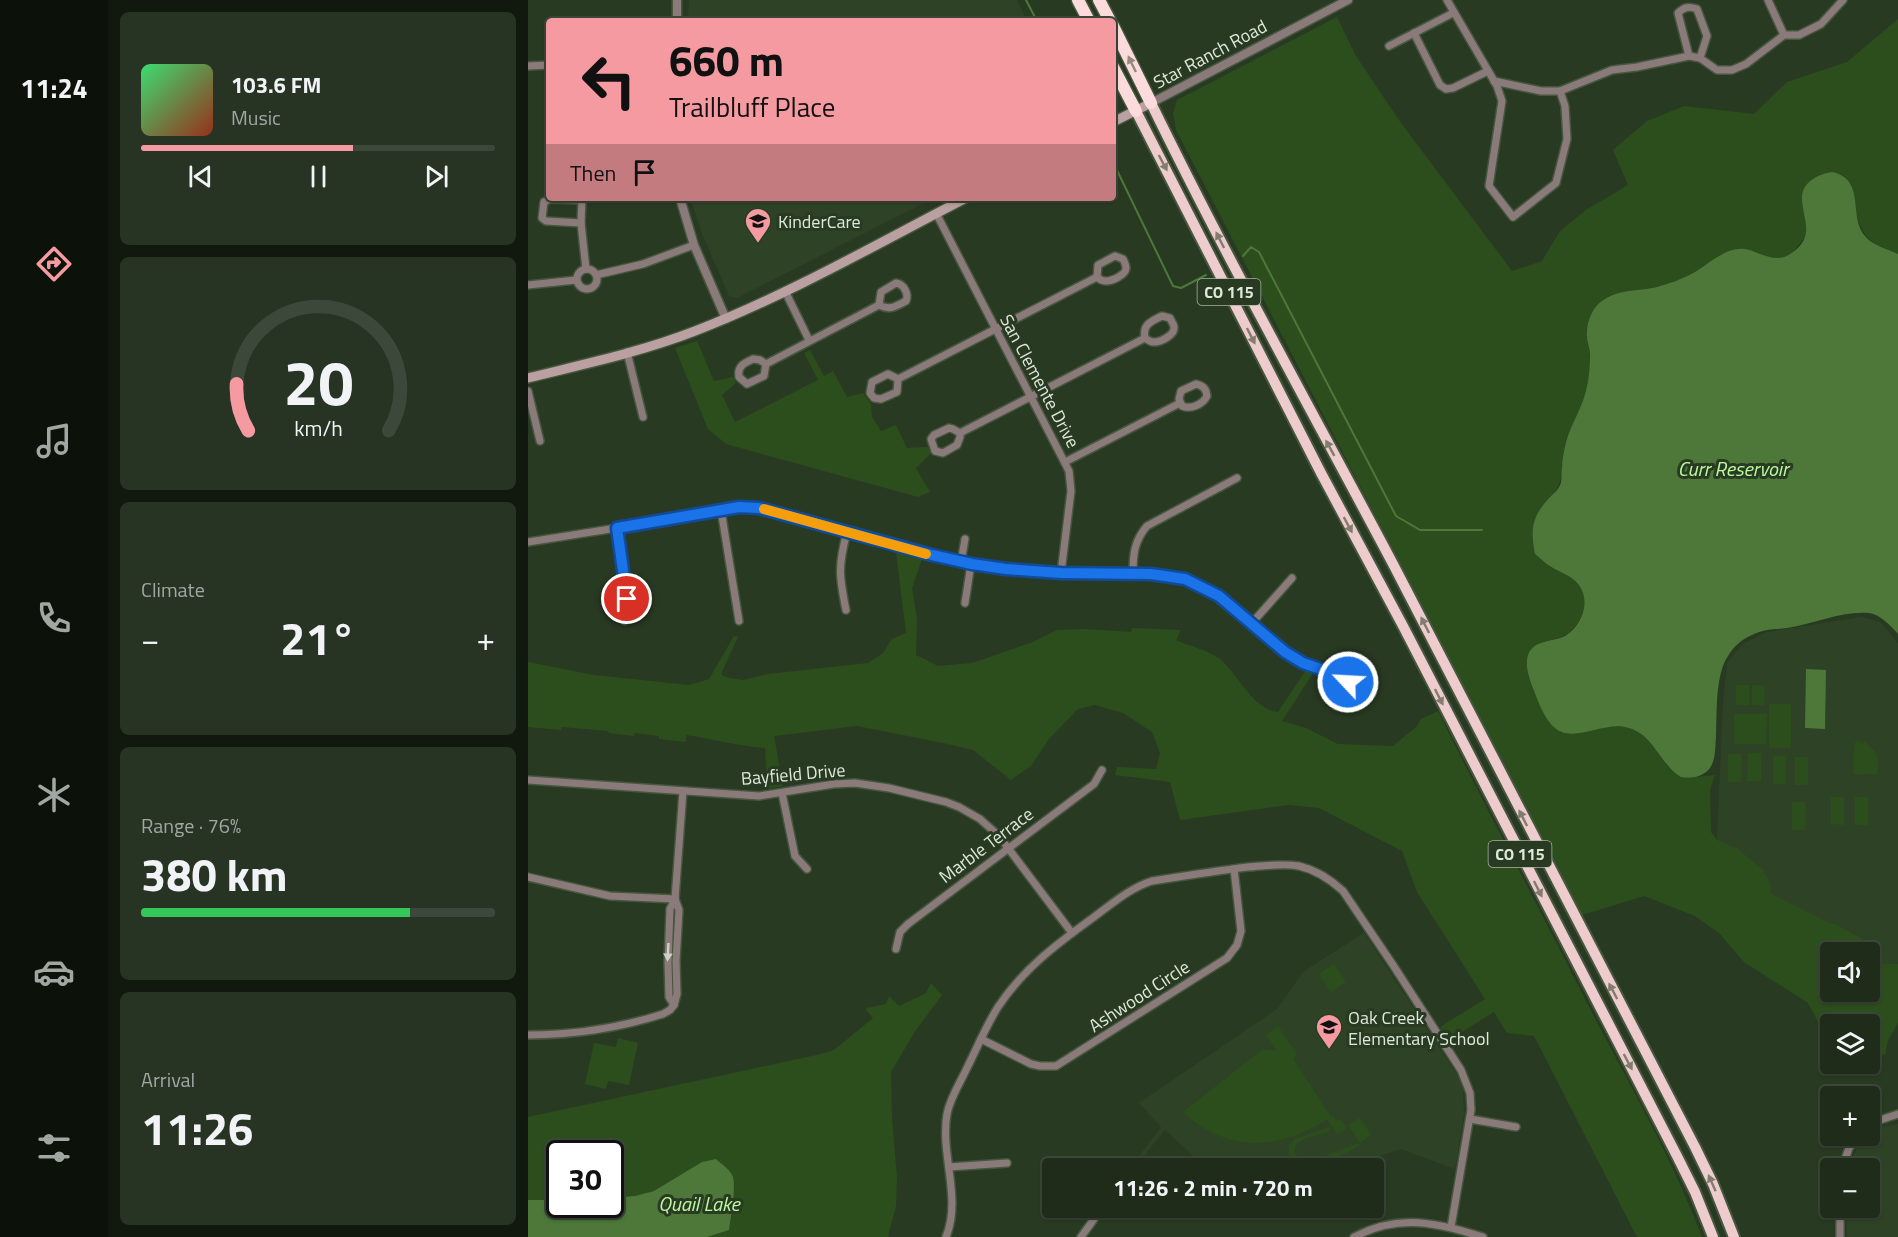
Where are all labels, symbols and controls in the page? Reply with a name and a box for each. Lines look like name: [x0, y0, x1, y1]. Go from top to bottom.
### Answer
street label: Star Ranch Road: [1148, 13, 1272, 95]
text: 660 m: [669, 28, 784, 92]
icon: left: [570, 42, 648, 120]
one-way arrow: [1128, 56, 1137, 73]
text: 11:24: [20, 67, 88, 108]
text: 103.6 FM: [231, 68, 321, 102]
text: Trailbluff Place: [669, 86, 836, 127]
text: Music: [231, 102, 281, 133]
one-way arrow: [1158, 154, 1168, 171]
text: Then: [570, 156, 616, 190]
icon: arrive: [628, 156, 661, 189]
icon: previous: [184, 160, 217, 193]
icon: pause: [302, 160, 335, 193]
icon: next: [420, 160, 453, 193]
school or university icon: KinderCare: [743, 206, 773, 244]
place label: KinderCare: [778, 208, 861, 235]
one-way arrow: [1216, 231, 1226, 249]
icon: directions: [33, 243, 75, 285]
road number: CO 115: [1198, 279, 1260, 305]
street label: San Clemente Drive: [993, 309, 1087, 453]
one-way arrow: [1247, 328, 1256, 345]
text: 20: [283, 334, 353, 429]
text: km/h: [294, 412, 342, 444]
icon: music: [33, 420, 75, 462]
one-way arrow: [1325, 439, 1335, 456]
water label: Curr Reservoir: [1678, 453, 1791, 484]
one-way arrow: [1343, 516, 1353, 533]
pin: [601, 573, 652, 624]
text: Climate: [141, 574, 205, 605]
icon: arrive: [610, 582, 643, 615]
icon: phone: [33, 597, 75, 639]
text: 21°: [280, 604, 356, 672]
text: −: [141, 614, 159, 664]
text: +: [477, 614, 495, 664]
one-way arrow: [1420, 617, 1430, 634]
position arrow: [1316, 650, 1380, 714]
one-way arrow: [1434, 688, 1444, 706]
street label: Bayfield Drive: [740, 756, 846, 792]
icon: climate: [33, 774, 75, 816]
street label: Marble Terrace: [933, 800, 1039, 890]
one-way arrow: [1518, 809, 1528, 826]
text: Range · 76%: [141, 810, 241, 841]
text: 380 km: [141, 840, 287, 908]
road number: CO 115: [1488, 841, 1552, 867]
one-way arrow: [1533, 881, 1543, 898]
one-way arrow: [664, 942, 673, 961]
map controls: [1820, 942, 1880, 1218]
button: sound: [1820, 942, 1880, 1002]
icon: car: [33, 951, 75, 993]
street label: Ashwood Circle: [1083, 953, 1195, 1039]
one-way arrow: [1608, 982, 1618, 999]
place label: Oak Creek Elementary School: [1348, 1004, 1490, 1052]
school or university icon: Oak Creek Elementary School: [1314, 1012, 1344, 1050]
button: layers: [1820, 1014, 1880, 1074]
one-way arrow: [1623, 1054, 1633, 1071]
text: Arrival: [141, 1064, 195, 1095]
button: +: [1820, 1086, 1880, 1146]
text: 11:26: [141, 1094, 253, 1162]
icon: filters: [33, 1127, 75, 1169]
speed limit sign: 30: [546, 1140, 624, 1218]
button: −: [1820, 1158, 1880, 1218]
text: 11:26 · 2 min · 720 m: [1113, 1171, 1313, 1205]
one-way arrow: [1707, 1174, 1716, 1191]
water label: Quail Lake: [658, 1188, 742, 1219]

